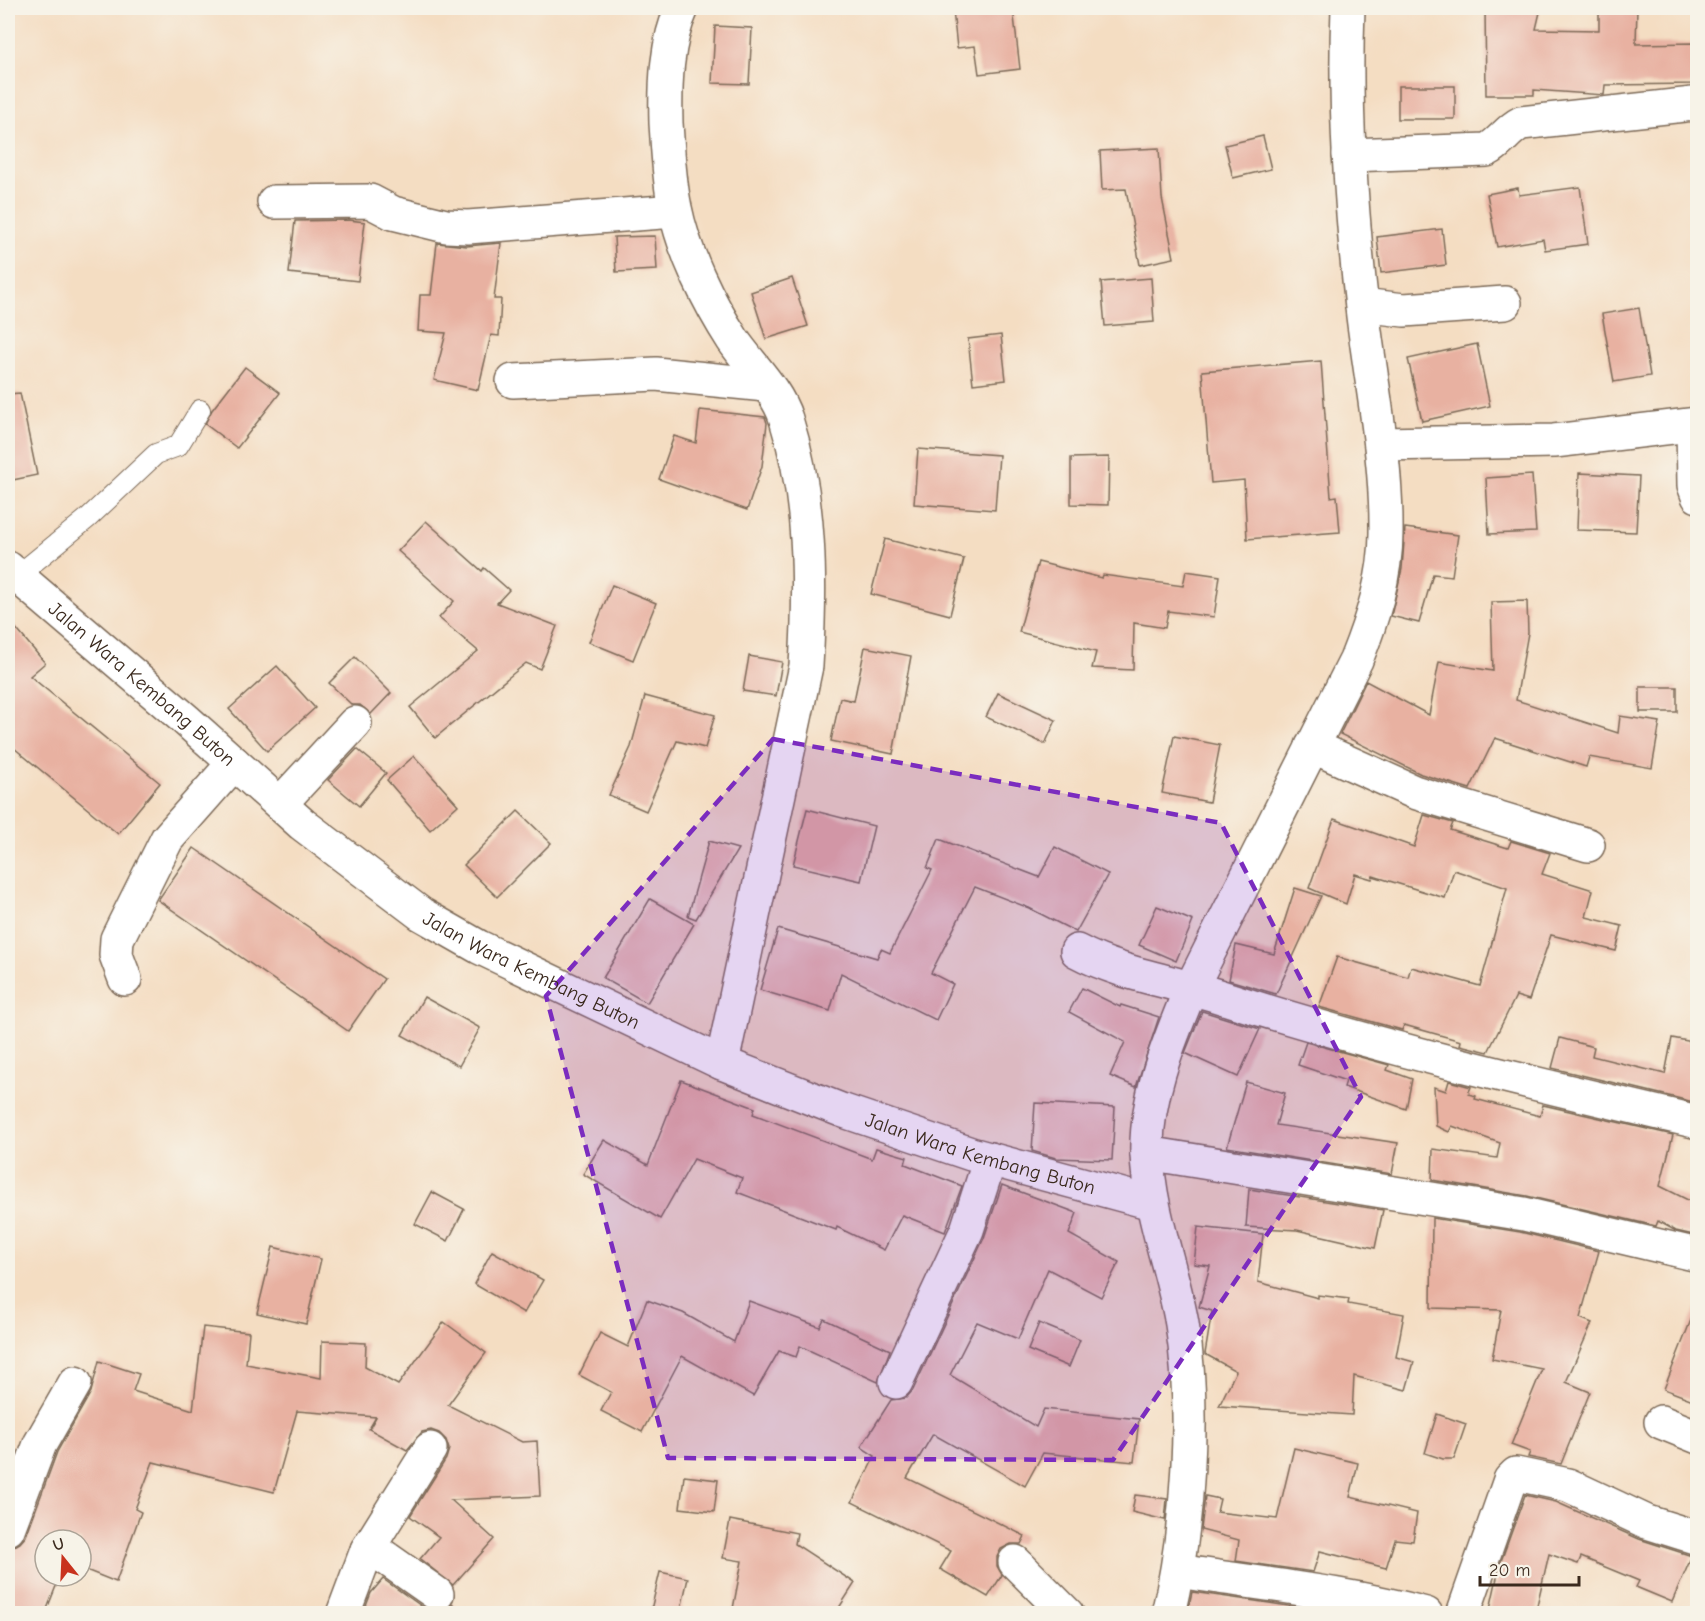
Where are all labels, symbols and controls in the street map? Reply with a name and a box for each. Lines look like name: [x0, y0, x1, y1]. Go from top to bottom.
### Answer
street label: Jalan Wara Kembang Buton: [44, 596, 240, 770]
street label: Jalan Wara Kembang Buton: [419, 906, 644, 1034]
street label: Jalan Wara Kembang Buton: [862, 1108, 1098, 1199]
north arrow: [33, 1528, 93, 1588]
text: U: [51, 1534, 67, 1555]
scale bar: [1480, 1549, 1579, 1587]
text: 20 m: [1489, 1560, 1530, 1581]

